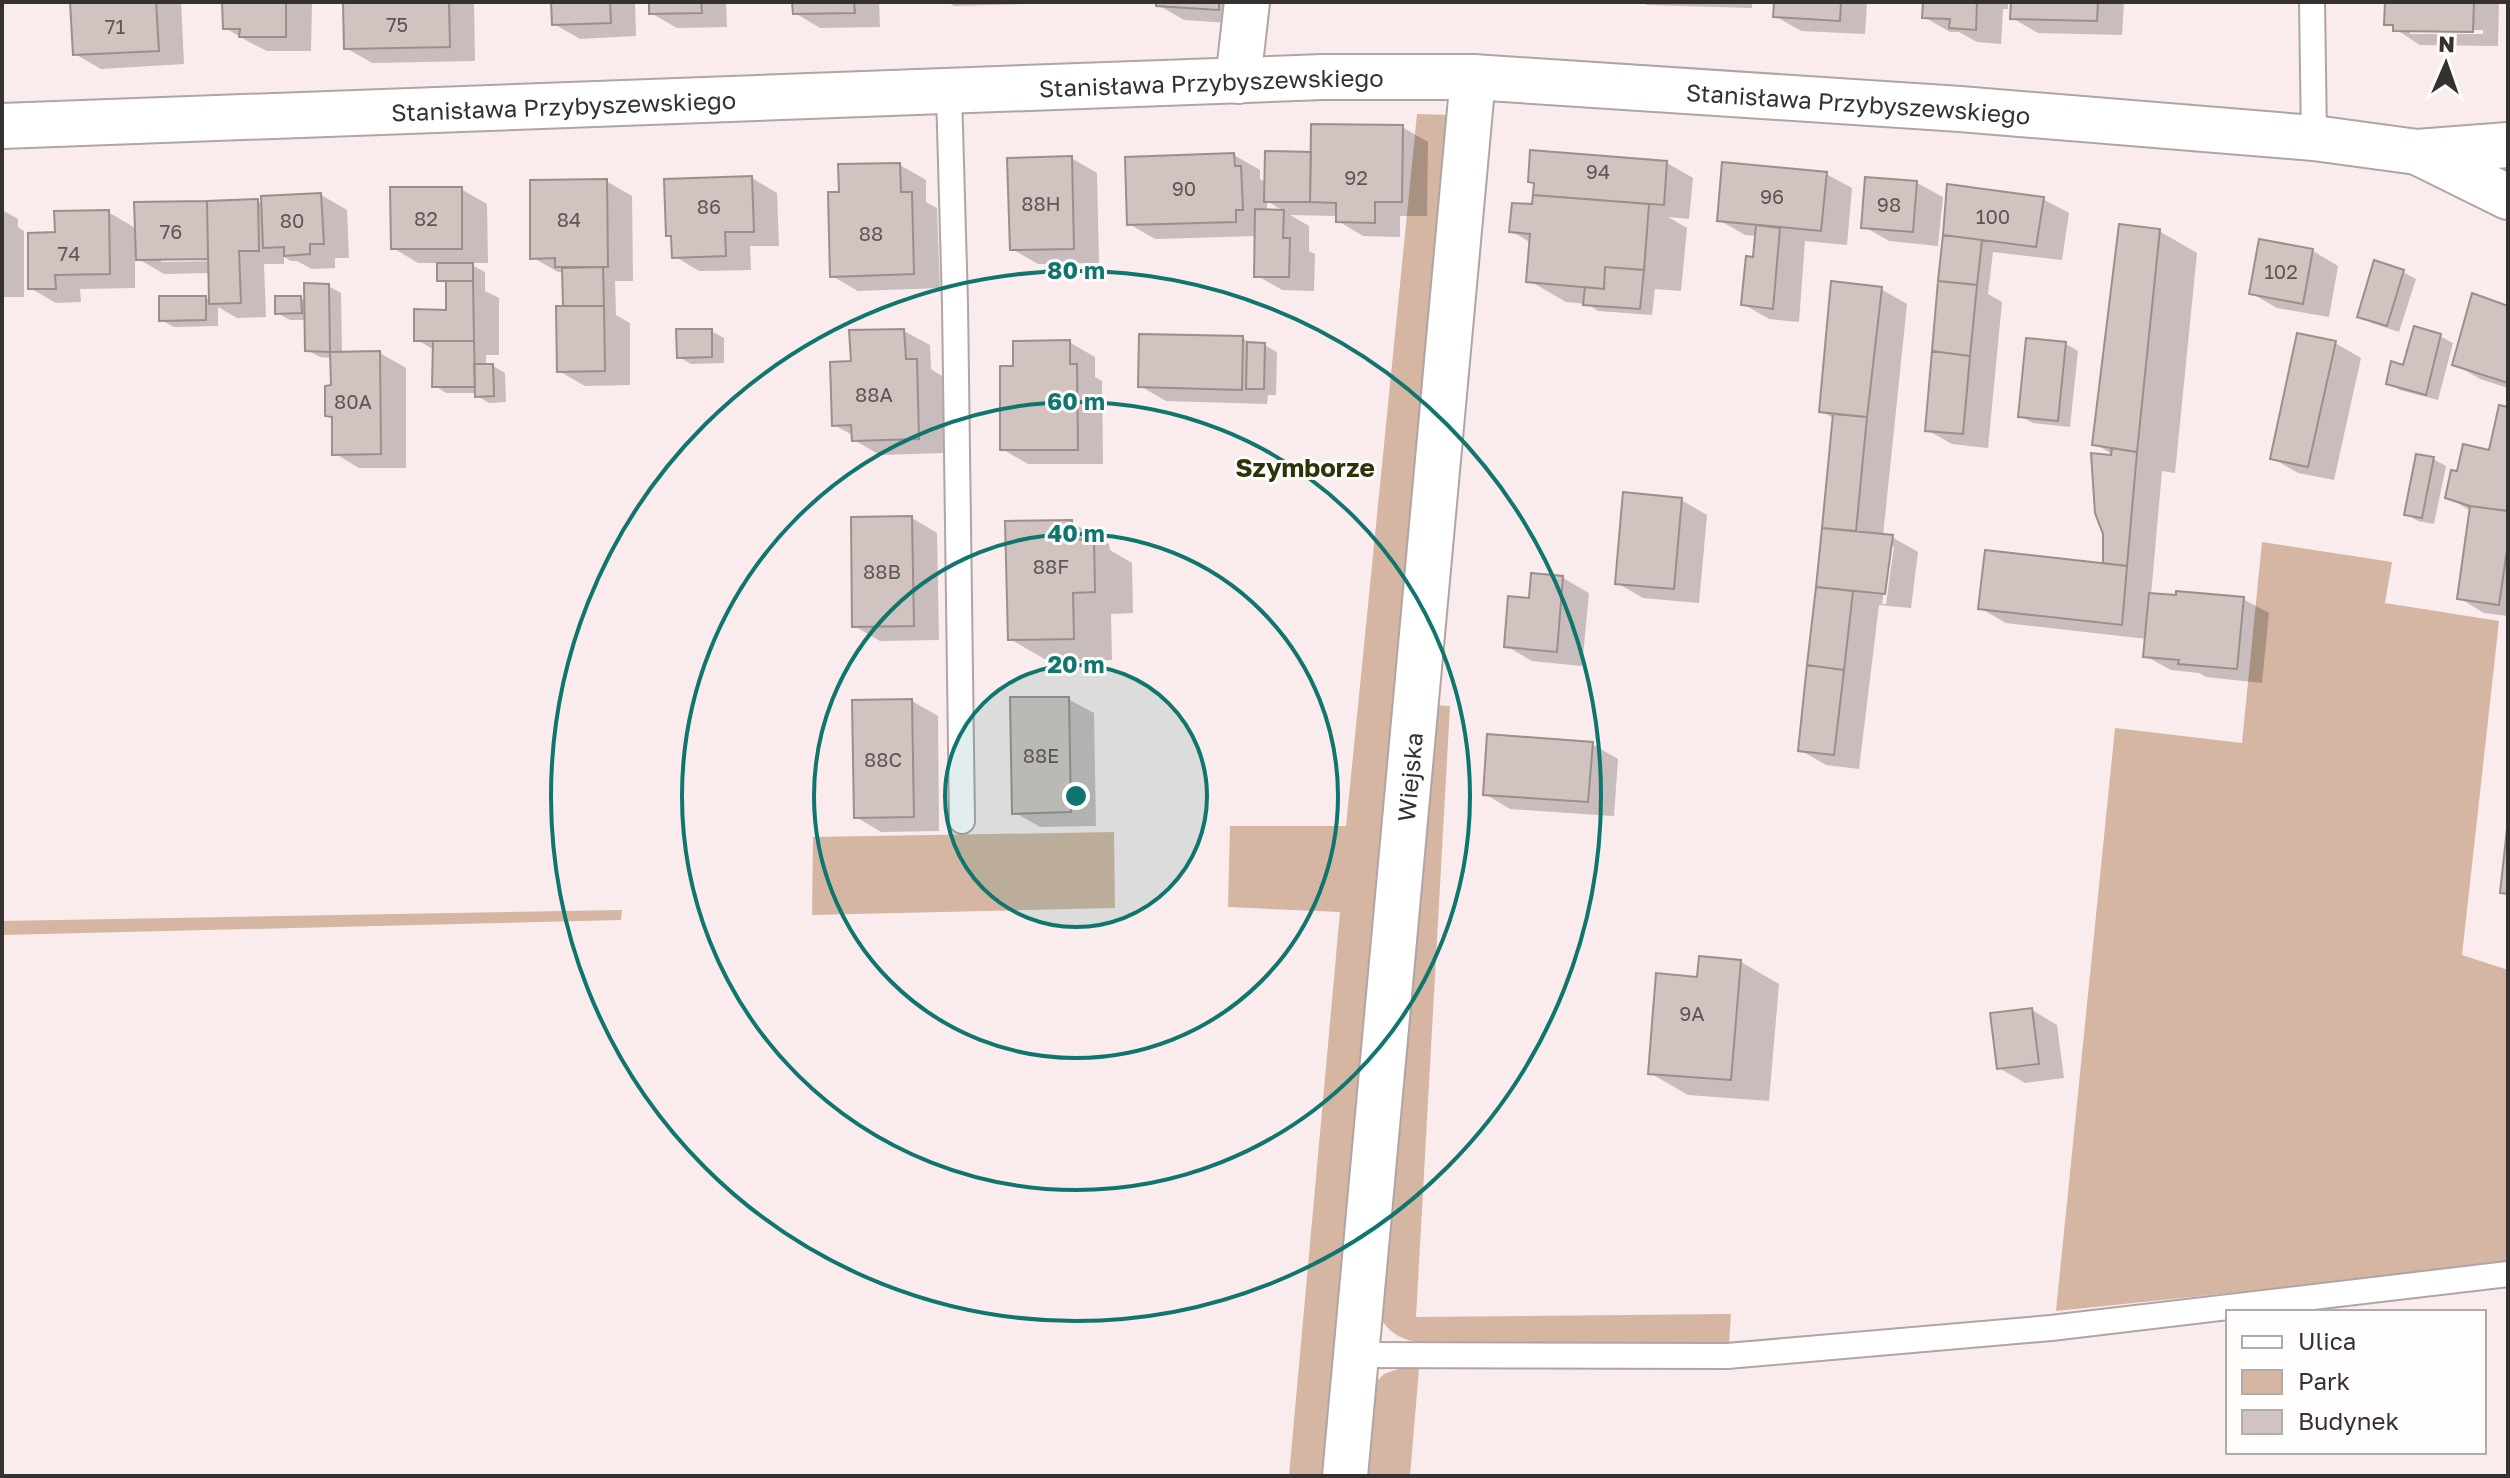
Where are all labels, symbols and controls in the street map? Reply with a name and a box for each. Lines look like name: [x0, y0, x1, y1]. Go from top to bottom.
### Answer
house number: 75: [386, 12, 408, 36]
house number: 71: [105, 14, 125, 38]
north arrow: [2406, 24, 2486, 104]
text: N: [2438, 30, 2456, 57]
street label: Stanisława Przybyszewskiego: [1038, 63, 1384, 102]
street label: Stanisława Przybyszewskiego: [1685, 77, 2031, 129]
street label: Stanisława Przybyszewskiego: [391, 84, 737, 126]
house number: 94: [1586, 159, 1610, 183]
house number: 92: [1344, 165, 1368, 189]
house number: 90: [1172, 176, 1196, 200]
house number: 96: [1760, 184, 1784, 208]
house number: 88H: [1021, 191, 1061, 215]
house number: 98: [1877, 192, 1901, 216]
house number: 86: [697, 194, 721, 218]
house number: 100: [1976, 204, 2010, 228]
house number: 82: [414, 206, 438, 230]
house number: 84: [557, 207, 581, 231]
house number: 80: [280, 208, 304, 232]
house number: 76: [160, 219, 182, 243]
house number: 88: [859, 221, 883, 245]
house number: 74: [58, 241, 80, 265]
text: 80 m: [1047, 255, 1105, 284]
house number: 102: [2264, 259, 2298, 283]
house number: 88A: [855, 382, 893, 406]
text: 60 m: [1047, 386, 1105, 415]
house number: 80A: [334, 389, 372, 413]
district label: Szymborze: [1235, 452, 1375, 483]
text: 40 m: [1047, 518, 1105, 547]
house number: 88F: [1033, 554, 1069, 578]
house number: 88B: [863, 559, 901, 583]
text: 20 m: [1047, 649, 1105, 678]
street label: Wiejska: [1390, 731, 1427, 823]
house number: 88E: [1023, 743, 1059, 767]
house number: 88C: [864, 747, 902, 771]
centre of rings: [1062, 782, 1090, 810]
house number: 9A: [1679, 1001, 1705, 1025]
legend: [2226, 1310, 2486, 1454]
text: Ulica: [2298, 1326, 2356, 1355]
text: Park: [2298, 1366, 2350, 1395]
text: Budynek: [2298, 1406, 2399, 1435]

